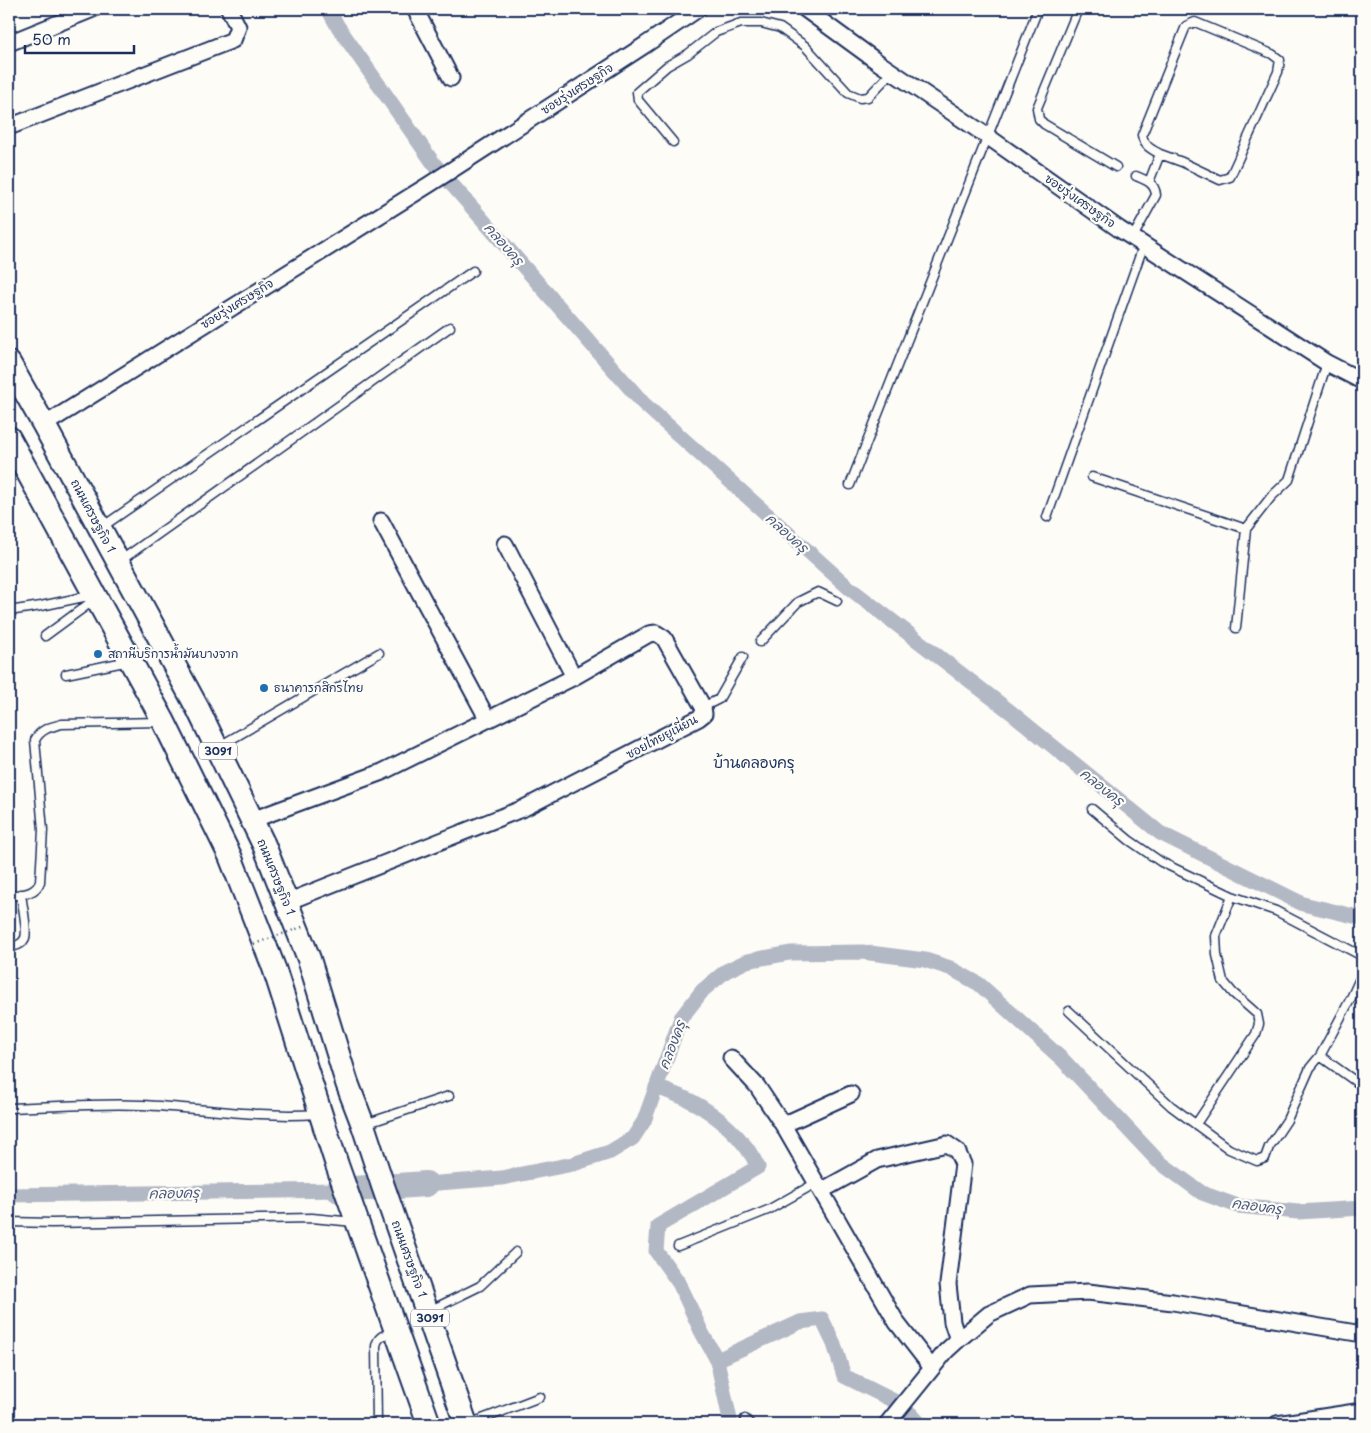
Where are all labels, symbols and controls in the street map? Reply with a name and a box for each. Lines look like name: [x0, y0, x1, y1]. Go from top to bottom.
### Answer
scale bar: [25, 22, 134, 54]
text: 50 m: [32, 27, 71, 50]
street label: ซอยรุ่งเศรษฐกิจ: [537, 58, 617, 119]
street label: ซอยรุ่งเศรษฐกิจ: [1041, 169, 1120, 232]
water label: คลองครุ: [479, 218, 530, 272]
street label: ซอยรุ่งเศรษฐกิจ: [197, 273, 277, 334]
street label: ถนนเศรษฐกิจ 1: [67, 476, 121, 556]
water label: คลองครุ: [761, 508, 814, 559]
place label: สถานีบริการน้ำมันบางจาก: [108, 643, 238, 662]
marker: สถานีบริการน้ำมันบางจาก: [92, 648, 104, 660]
place label: ธนาคารกสิกรไทย: [274, 678, 363, 696]
marker: ธนาคารกสิกรไทย: [258, 682, 270, 694]
street label: ซอยไทยยูเนี่ยน: [622, 709, 701, 763]
road number: 3091: [199, 742, 237, 759]
district label: บ้านคลองครุ: [713, 750, 795, 774]
water label: คลองครุ: [1075, 763, 1130, 812]
street label: ถนนเศรษฐกิจ 1: [253, 836, 300, 918]
water label: คลองครุ: [653, 1016, 692, 1073]
water label: คลองครุ: [148, 1182, 201, 1204]
water label: คลองครุ: [1230, 1192, 1285, 1221]
street label: ถนนเศรษฐกิจ 1: [388, 1218, 432, 1300]
road number: 3091: [411, 1310, 449, 1326]

